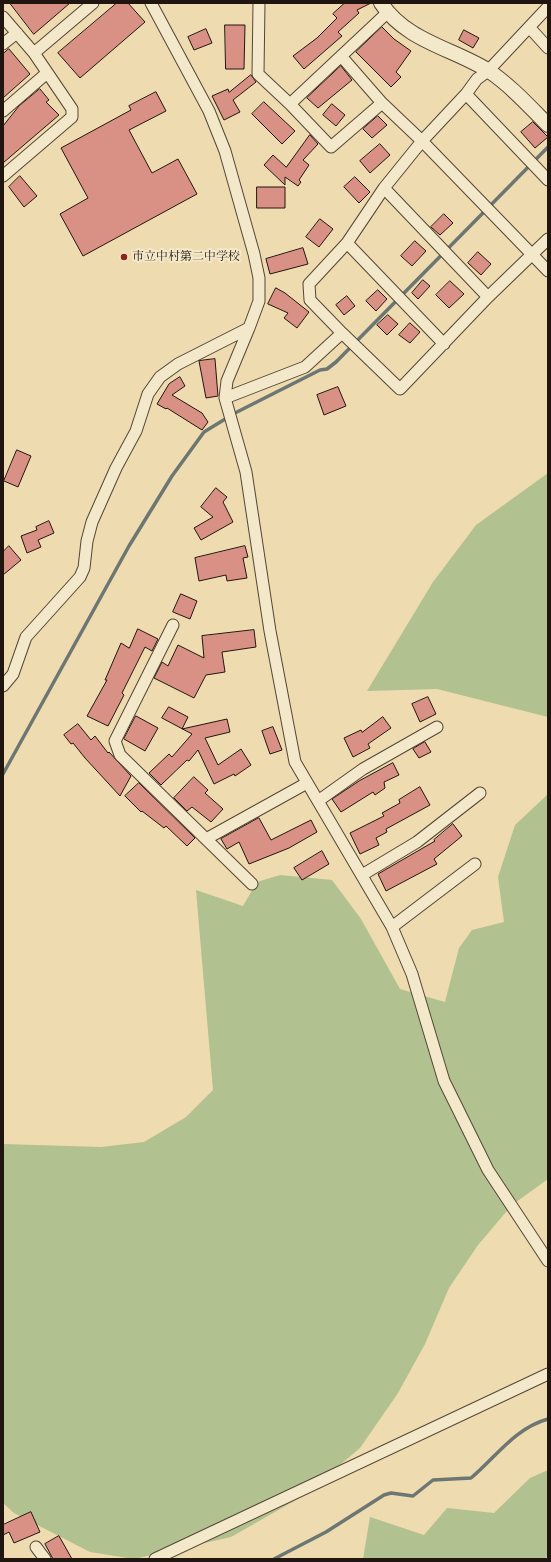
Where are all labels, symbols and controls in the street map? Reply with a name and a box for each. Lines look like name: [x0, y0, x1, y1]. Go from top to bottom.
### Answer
place label: 市立中村第二中学校: [132, 250, 240, 264]
marker: 市立中村第二中学校: [119, 252, 129, 262]

